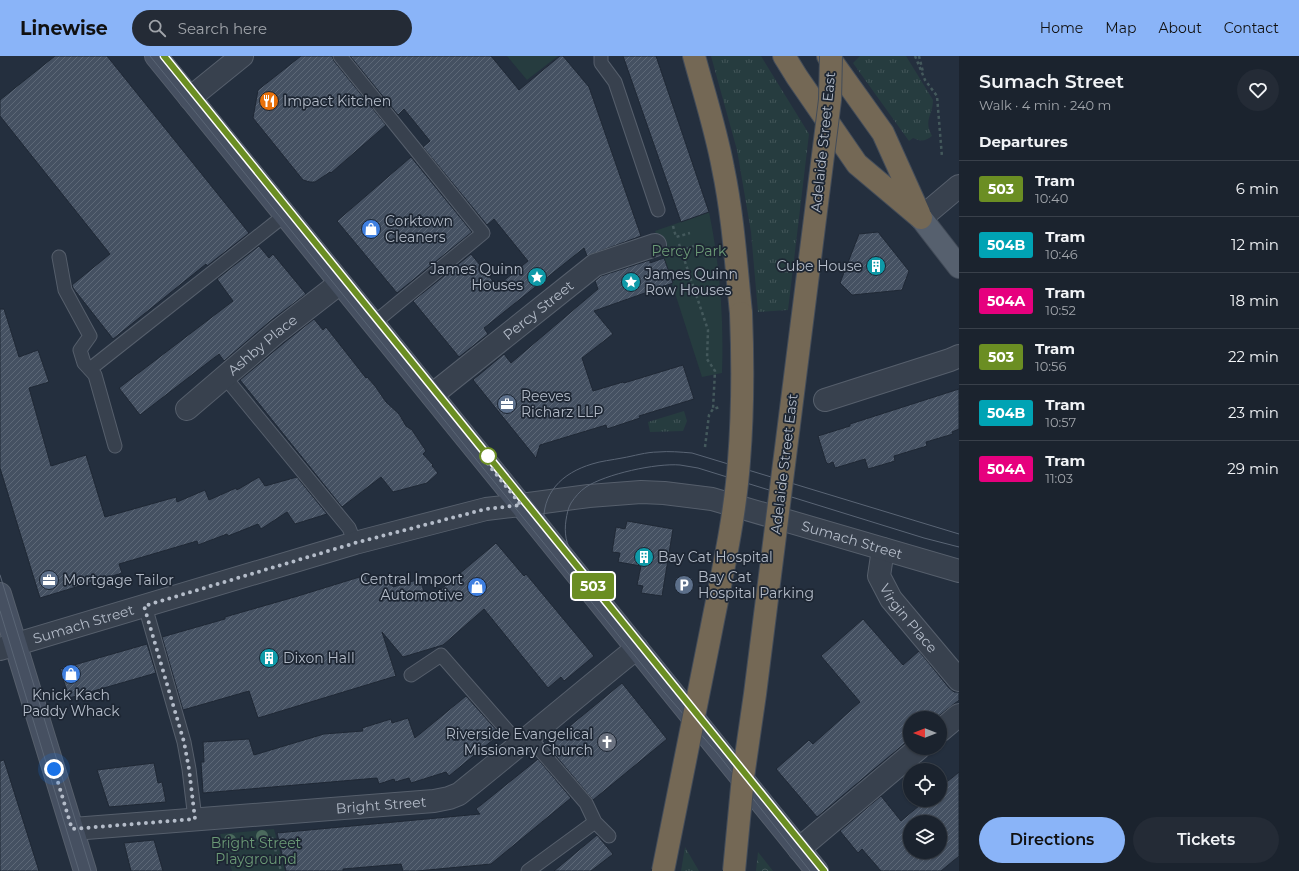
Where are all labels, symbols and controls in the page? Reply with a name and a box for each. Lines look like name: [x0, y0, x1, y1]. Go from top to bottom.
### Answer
search box: [132, 10, 412, 46]
text: Linewise: [20, 17, 108, 40]
icon: search: [146, 17, 168, 39]
text: Search here: [178, 19, 267, 38]
text: Home: [1040, 19, 1083, 37]
text: Map: [1105, 19, 1136, 37]
text: About: [1158, 19, 1202, 37]
text: Contact: [1224, 19, 1279, 37]
button: heart: [1237, 69, 1279, 111]
street label: Adelaide Street East: [807, 70, 839, 213]
text: Sumach Street: [979, 70, 1124, 93]
restaurant icon: Impact Kitchen: [258, 90, 280, 112]
place label: Impact Kitchen: [283, 92, 391, 110]
text: Walk · 4 min · 240 m: [979, 97, 1111, 113]
text: Departures: [979, 132, 1068, 151]
text: Tram: [1035, 171, 1075, 190]
text: 6 min: [1236, 179, 1279, 198]
text: 503: [988, 180, 1014, 198]
text: 10:40: [1035, 190, 1068, 206]
place label: Corktown Cleaners: [385, 212, 453, 246]
shop icon: Corktown Cleaners: [360, 218, 382, 240]
text: Tram: [1045, 227, 1085, 246]
text: 12 min: [1231, 235, 1279, 254]
text: 504B: [987, 236, 1025, 254]
park label: Percy Park: [652, 242, 727, 260]
text: 10:46: [1045, 246, 1078, 262]
building icon: Cube House: [865, 255, 887, 277]
place label: Cube House: [776, 257, 862, 275]
place label: James Quinn Houses: [429, 260, 523, 294]
place label: James Quinn Row Houses: [644, 265, 738, 299]
place icon: James Quinn Houses: [526, 266, 548, 288]
place icon: James Quinn Row Houses: [620, 271, 642, 293]
street label: Percy Street: [499, 276, 578, 344]
text: Tram: [1045, 283, 1085, 302]
text: 18 min: [1230, 291, 1279, 310]
text: 504A: [987, 292, 1025, 310]
text: 10:52: [1045, 302, 1076, 318]
street label: Ashby Place: [224, 311, 301, 379]
text: Tram: [1035, 339, 1075, 358]
text: 22 min: [1228, 347, 1279, 366]
text: 503: [988, 348, 1014, 366]
text: 10:56: [1035, 358, 1066, 374]
place label: Reeves Richarz LLP: [521, 387, 603, 421]
street label: Adelaide Street East: [766, 392, 802, 535]
office icon: Reeves Richarz LLP: [496, 393, 518, 415]
text: Tram: [1045, 395, 1085, 414]
text: 23 min: [1228, 403, 1279, 422]
text: 504B: [987, 404, 1025, 422]
text: 10:57: [1045, 414, 1076, 430]
unlabelled marker: [479, 447, 497, 465]
text: Tram: [1045, 451, 1085, 470]
text: 29 min: [1227, 459, 1279, 478]
text: 504A: [987, 460, 1025, 478]
text: 11:03: [1045, 470, 1073, 486]
street label: Sumach Street: [799, 517, 905, 563]
building icon: Bay Cat Hospital: [633, 546, 655, 568]
place label: Bay Cat Hospital: [658, 548, 773, 566]
place label: Bay Cat Hospital Parking: [698, 568, 814, 602]
office icon: Mortgage Tailor: [38, 569, 60, 591]
place label: Central Import Automotive: [360, 570, 463, 604]
place label: Mortgage Tailor: [63, 571, 174, 589]
line badge: 503: [570, 573, 616, 599]
parking icon: Bay Cat Hospital Parking: [673, 574, 695, 596]
shop icon: Central Import Automotive: [466, 576, 488, 598]
text: 503: [580, 577, 606, 595]
street label: Virgin Place: [876, 581, 941, 657]
street label: Sumach Street: [31, 600, 136, 648]
building icon: Dixon Hall: [258, 647, 280, 669]
place label: Dixon Hall: [283, 649, 355, 667]
shop icon: Knick Kach Paddy Whack: [60, 663, 82, 685]
place label: Knick Kach Paddy Whack: [22, 686, 120, 720]
north arrow: [903, 711, 947, 755]
map controls: [903, 711, 947, 859]
place label: Riverside Evangelical Missionary Church: [446, 725, 593, 759]
church icon: Riverside Evangelical Missionary Church: [596, 731, 618, 753]
your location: [44, 759, 64, 779]
button: locate: [903, 763, 947, 807]
street label: Bright Street: [335, 793, 427, 818]
button: layers: [903, 815, 947, 859]
button: Directions: [979, 817, 1125, 863]
button: Tickets: [1133, 817, 1279, 863]
park label: Bright Street Playground: [211, 834, 302, 868]

